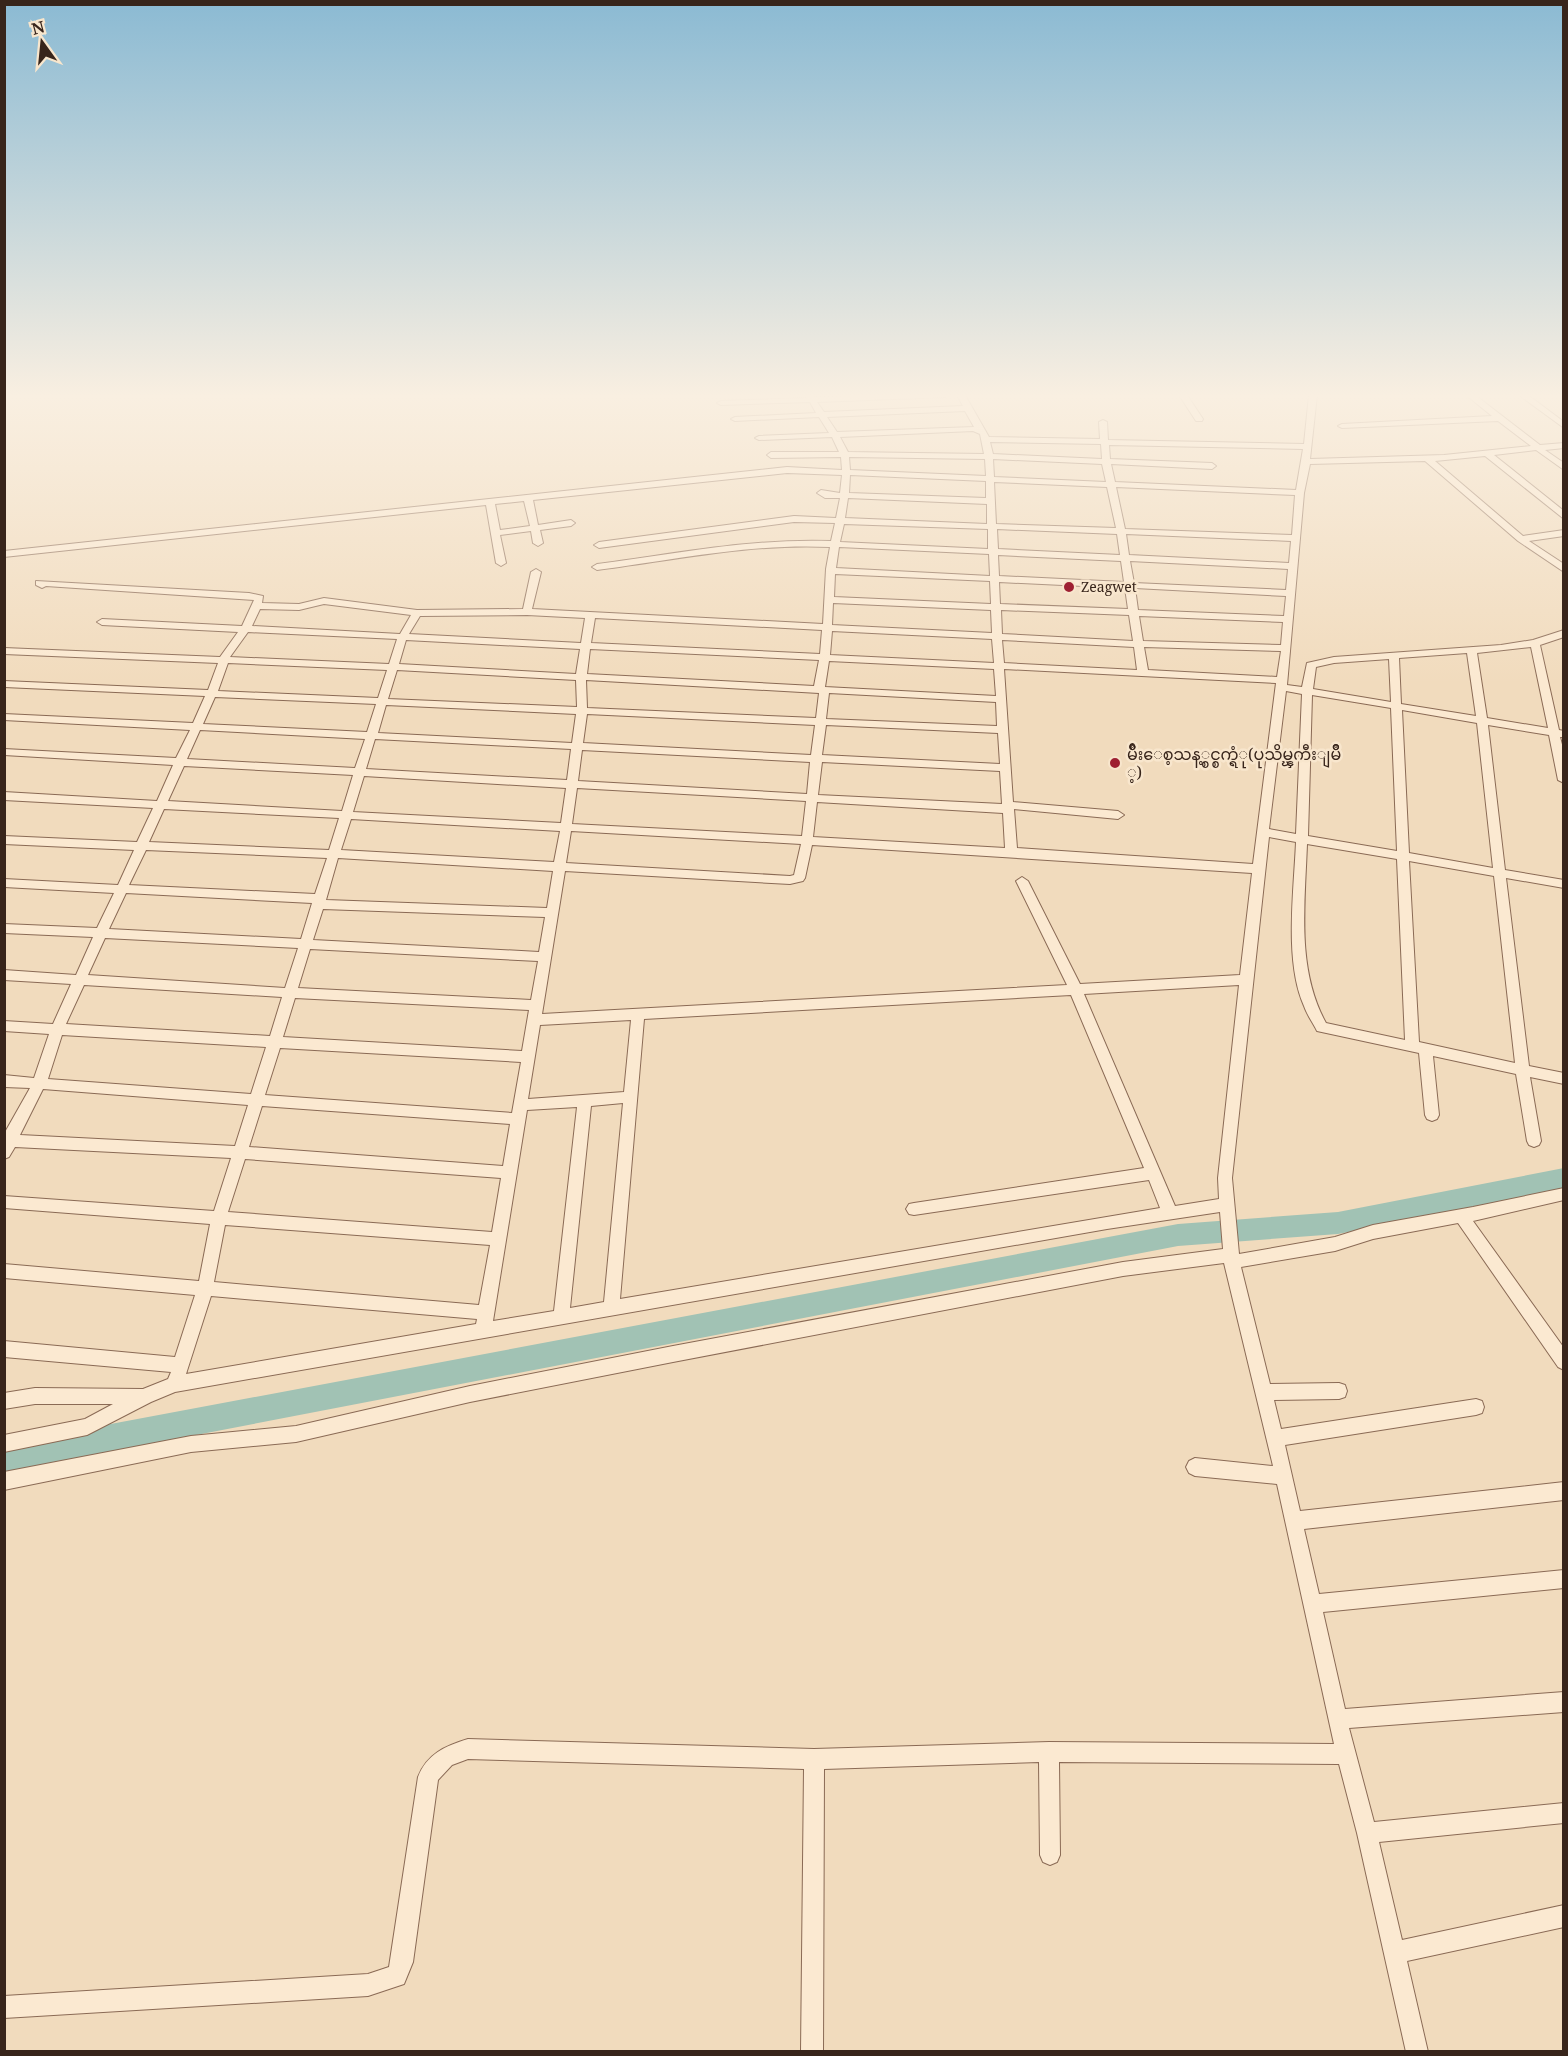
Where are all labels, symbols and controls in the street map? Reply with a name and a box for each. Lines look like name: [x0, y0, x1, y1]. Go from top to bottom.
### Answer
north arrow: [12, 12, 72, 72]
text: N: [29, 15, 47, 40]
place label: Zeagwet: [1081, 577, 1137, 596]
marker: Zeagwet: [1062, 580, 1076, 594]
place label: မ်ိဳးေစ့သန့္စင္စက္ရံု(ပုသိမ္ၾကီးျမိဳ ့): [1127, 743, 1341, 783]
marker: မ်ိဳးေစ့သန့္စင္စက္ရံု(ပုသိမ္ၾကီးျမိဳ ့): [1108, 756, 1122, 770]

